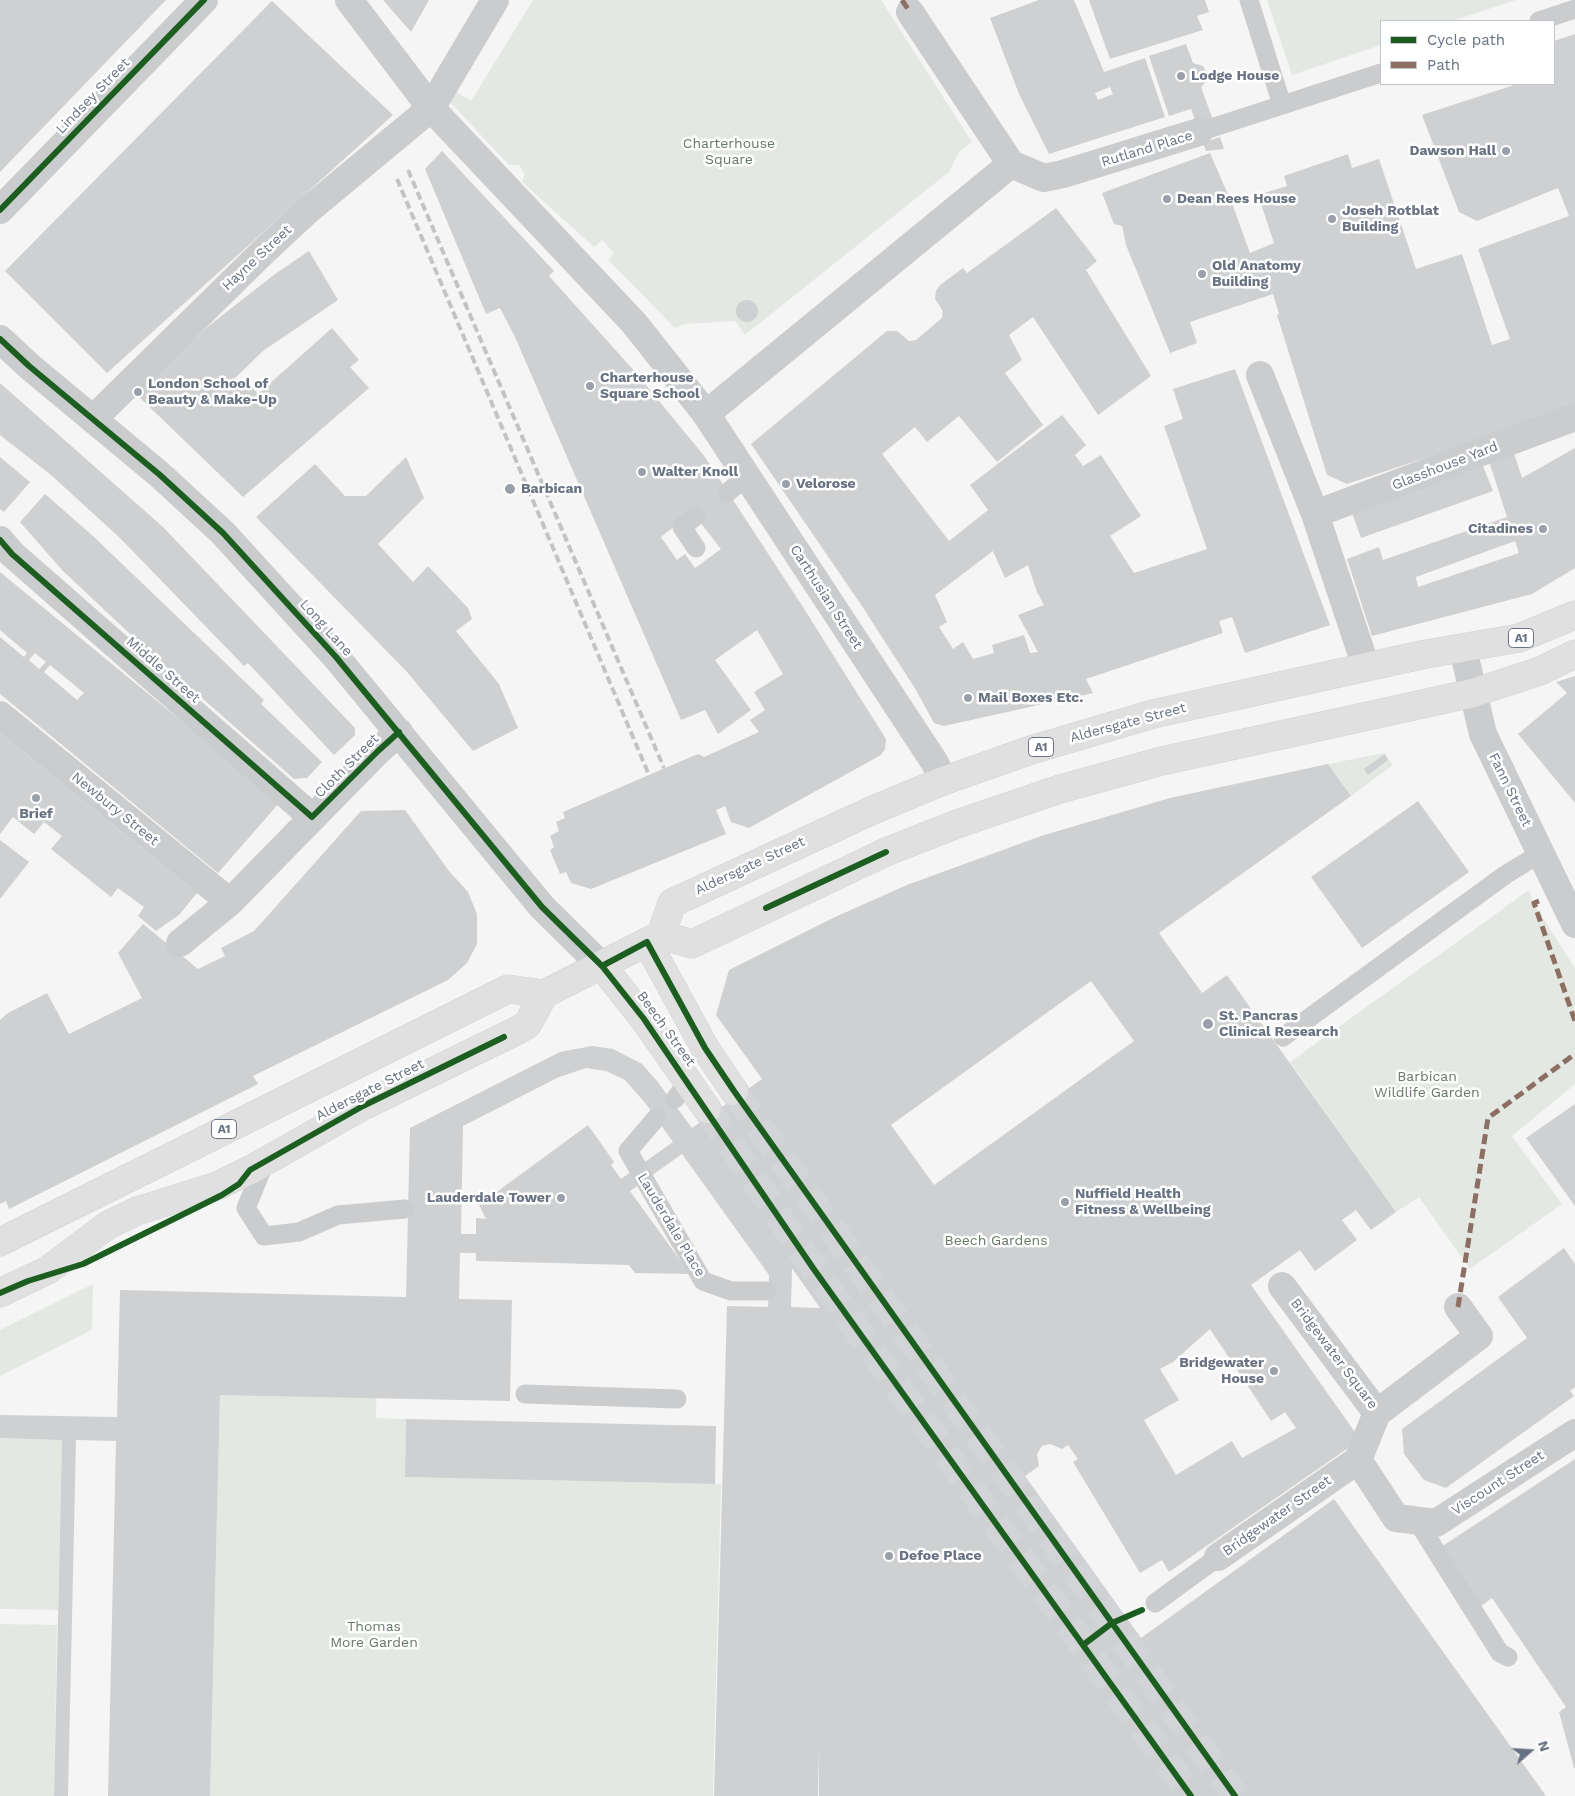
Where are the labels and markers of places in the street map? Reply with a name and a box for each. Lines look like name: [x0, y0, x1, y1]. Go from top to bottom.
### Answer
place label: Lodge House: [1191, 68, 1279, 84]
marker: Lodge House: [1175, 70, 1187, 82]
place label: Dawson Hall: [1410, 143, 1496, 159]
marker: Dawson Hall: [1500, 145, 1512, 157]
place label: Dean Rees House: [1177, 191, 1296, 207]
marker: Dean Rees House: [1161, 193, 1173, 205]
place label: Joseh Rotblat Building: [1342, 203, 1439, 236]
marker: Joseh Rotblat Building: [1326, 213, 1338, 225]
place label: Old Anatomy Building: [1212, 258, 1301, 290]
marker: Old Anatomy Building: [1196, 268, 1208, 280]
place label: Charterhouse Square School: [600, 370, 700, 402]
place label: London School of Beauty & Make-Up: [148, 376, 277, 408]
marker: Charterhouse Square School: [584, 380, 596, 392]
marker: London School of Beauty & Make-Up: [132, 386, 144, 398]
place label: Walter Knoll: [652, 464, 738, 480]
marker: Walter Knoll: [636, 466, 648, 478]
place label: Velorose: [796, 476, 856, 492]
marker: Velorose: [780, 478, 792, 490]
place label: Barbican: [521, 481, 582, 497]
marker: Barbican: [503, 482, 517, 496]
place label: Citadines: [1468, 521, 1533, 537]
marker: Citadines: [1537, 523, 1549, 535]
place label: Mail Boxes Etc.: [978, 690, 1083, 706]
marker: Mail Boxes Etc.: [962, 692, 974, 704]
marker: Brief: [30, 792, 42, 804]
place label: Brief: [19, 806, 53, 822]
place label: St. Pancras Clinical Research: [1219, 1008, 1338, 1040]
marker: St. Pancras Clinical Research: [1201, 1017, 1215, 1031]
place label: Nuffield Health Fitness & Wellbeing: [1075, 1186, 1210, 1218]
place label: Lauderdale Tower: [427, 1190, 551, 1206]
marker: Lauderdale Tower: [555, 1192, 567, 1204]
marker: Nuffield Health Fitness & Wellbeing: [1059, 1196, 1071, 1208]
place label: Bridgewater House: [1179, 1355, 1264, 1388]
marker: Bridgewater House: [1268, 1365, 1280, 1377]
place label: Defoe Place: [899, 1548, 981, 1564]
marker: Defoe Place: [883, 1550, 895, 1562]

